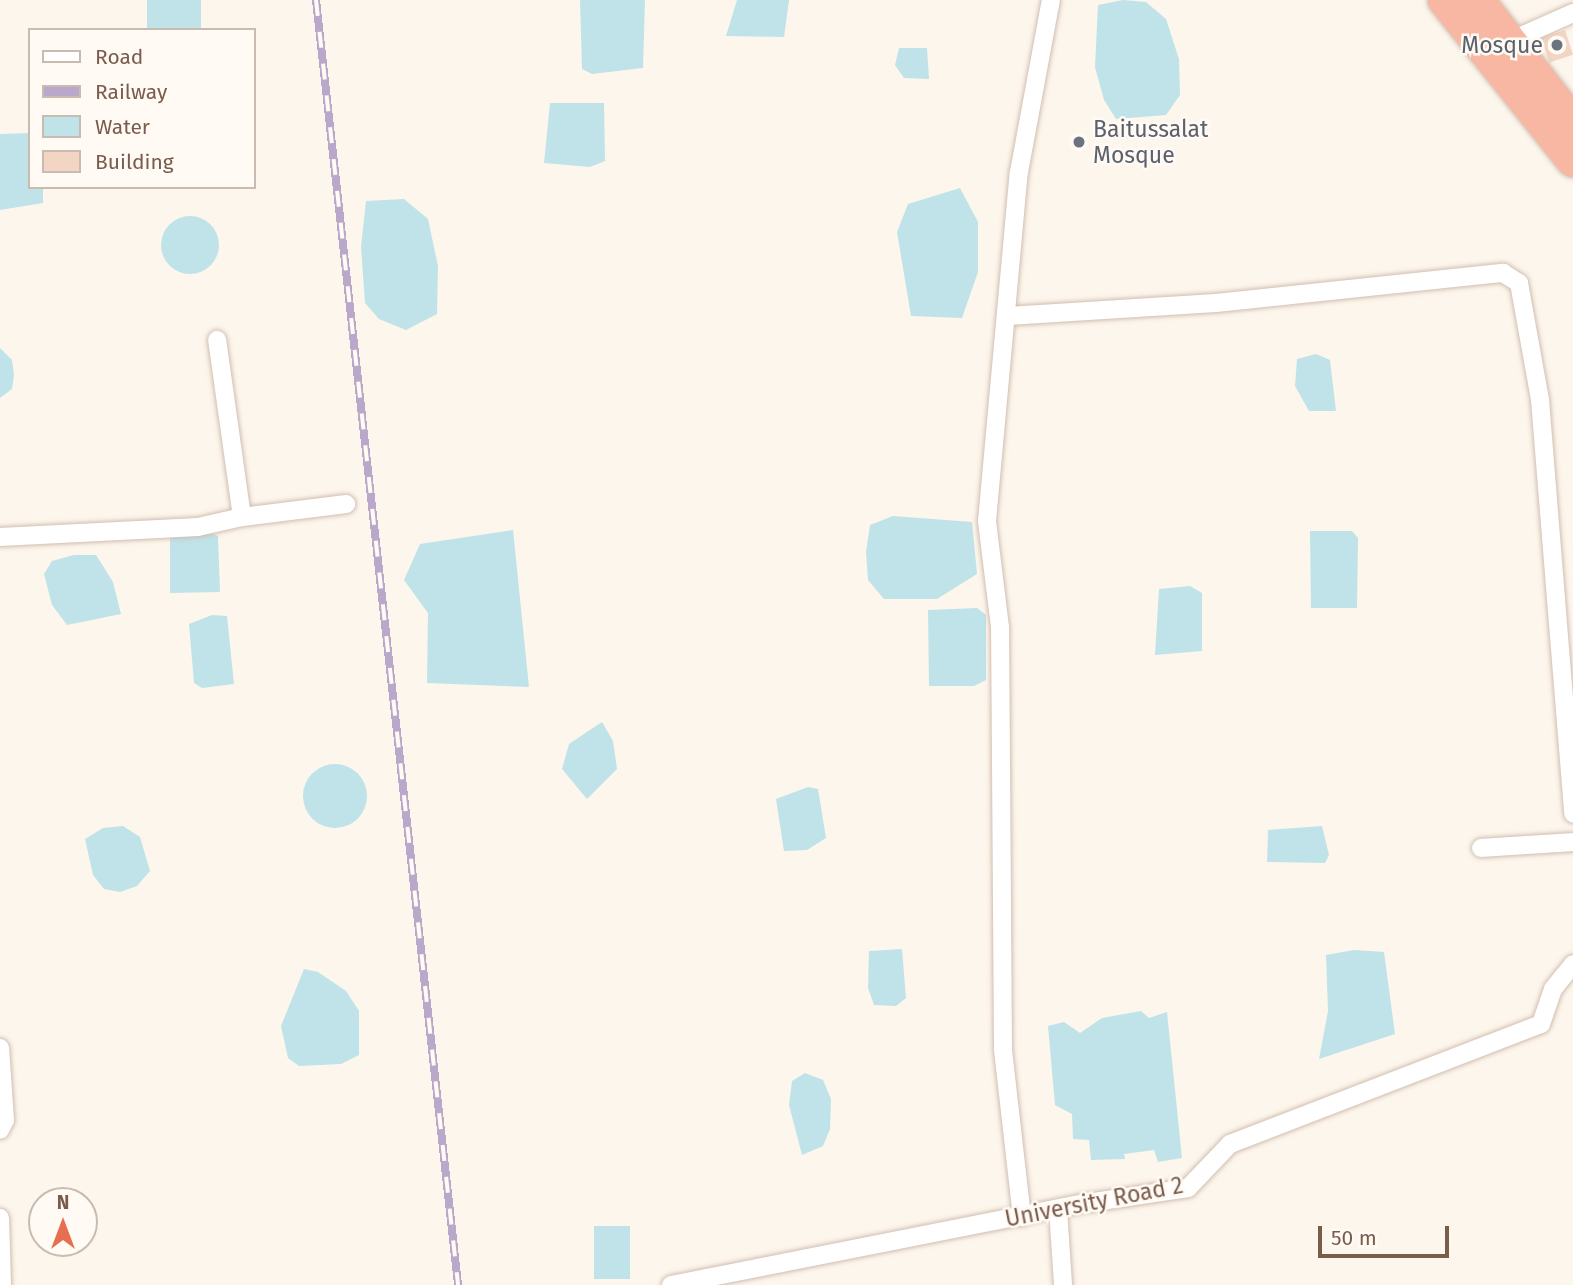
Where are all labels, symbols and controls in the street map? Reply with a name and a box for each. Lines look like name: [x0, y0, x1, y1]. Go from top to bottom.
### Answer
legend: [28, 28, 256, 189]
place label: Mosque: [1461, 31, 1543, 59]
marker: Mosque: [1549, 37, 1565, 53]
text: Road: [95, 44, 143, 70]
text: Railway: [95, 79, 167, 105]
text: Water: [95, 114, 150, 140]
place label: Baitussalat Mosque: [1093, 115, 1208, 169]
marker: Baitussalat Mosque: [1071, 134, 1087, 150]
text: Building: [95, 149, 174, 175]
street label: University Road 2: [1003, 1171, 1185, 1233]
north arrow: [28, 1187, 98, 1257]
text: N: [57, 1191, 69, 1214]
scale bar: [1321, 1212, 1452, 1256]
text: 50 m: [1331, 1225, 1377, 1251]

